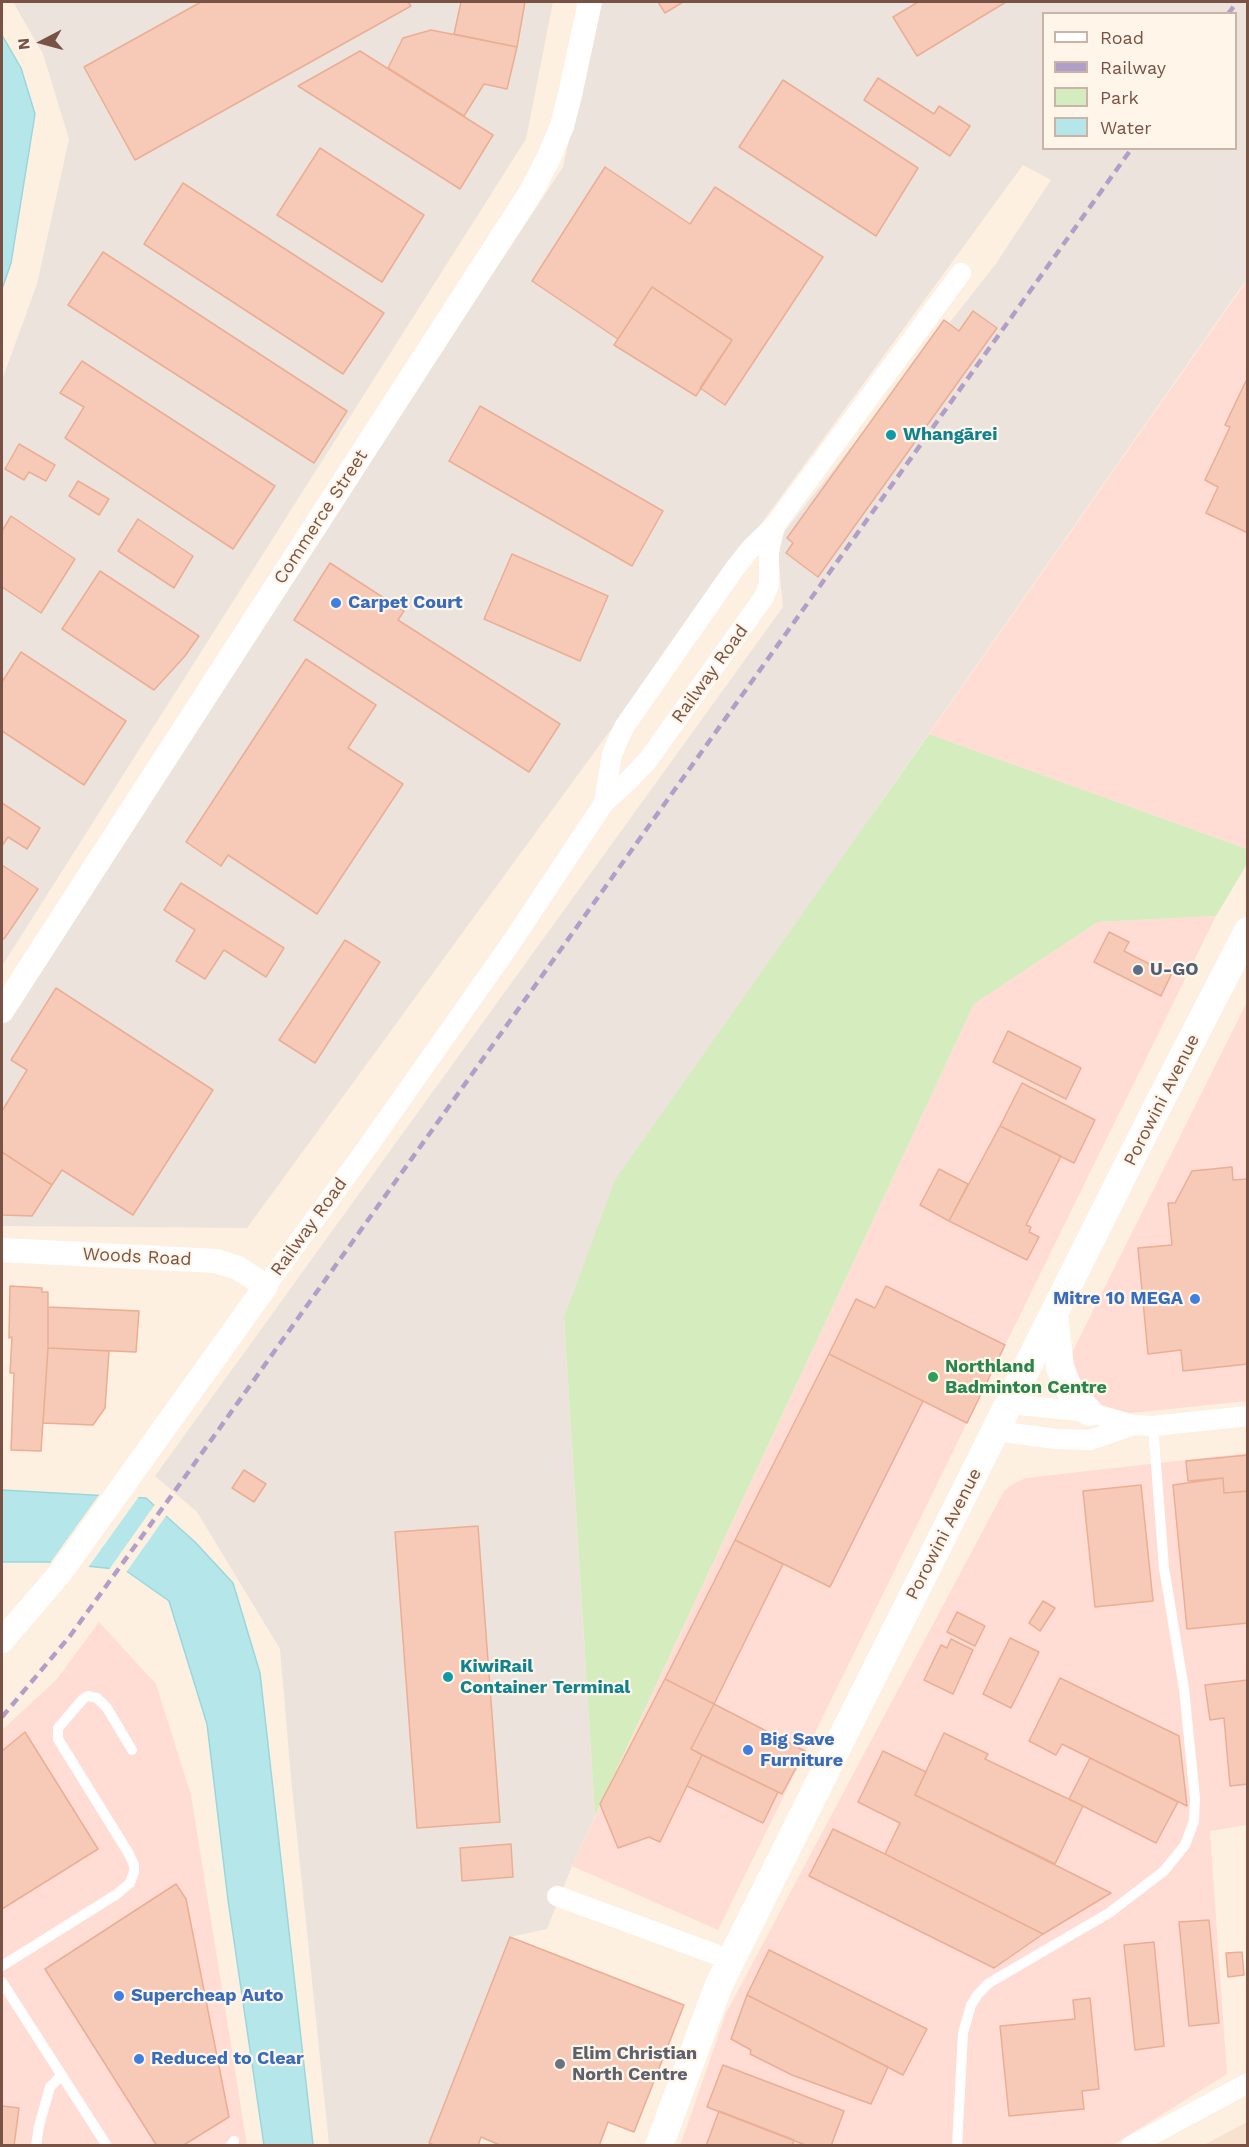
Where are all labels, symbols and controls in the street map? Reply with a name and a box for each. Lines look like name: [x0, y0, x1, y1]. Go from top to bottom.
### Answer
north arrow: [12, 12, 72, 72]
legend: [1042, 12, 1237, 150]
text: Road: [1100, 27, 1144, 48]
text: N: [14, 37, 34, 51]
text: Railway: [1100, 57, 1166, 78]
text: Park: [1100, 87, 1139, 108]
text: Water: [1100, 117, 1152, 138]
place label: Whangārei: [903, 424, 997, 446]
marker: Whangārei: [884, 428, 898, 442]
street label: Commerce Street: [270, 446, 372, 588]
place label: Carpet Court: [348, 592, 463, 614]
marker: Carpet Court: [329, 596, 343, 610]
street label: Railway Road: [667, 621, 753, 727]
place label: U-GO: [1150, 959, 1199, 981]
marker: U-GO: [1131, 963, 1145, 977]
street label: Porowini Avenue: [1120, 1031, 1204, 1169]
street label: Railway Road: [266, 1174, 352, 1280]
street label: Woods Road: [82, 1243, 192, 1271]
place label: Mitre 10 MEGA: [1053, 1288, 1183, 1310]
marker: Mitre 10 MEGA: [1188, 1292, 1202, 1306]
place label: Northland Badminton Centre: [945, 1356, 1107, 1398]
marker: Northland Badminton Centre: [926, 1370, 940, 1384]
street label: Porowini Avenue: [902, 1465, 986, 1603]
place label: KiwiRail Container Terminal: [460, 1656, 630, 1698]
marker: KiwiRail Container Terminal: [441, 1670, 455, 1684]
place label: Big Save Furniture: [760, 1729, 843, 1772]
marker: Big Save Furniture: [741, 1743, 755, 1757]
place label: Supercheap Auto: [131, 1985, 284, 2007]
marker: Supercheap Auto: [112, 1989, 126, 2003]
place label: Elim Christian North Centre: [572, 2043, 697, 2086]
place label: Reduced to Clear: [151, 2048, 304, 2070]
marker: Reduced to Clear: [132, 2052, 146, 2066]
marker: Elim Christian North Centre: [553, 2057, 567, 2071]

